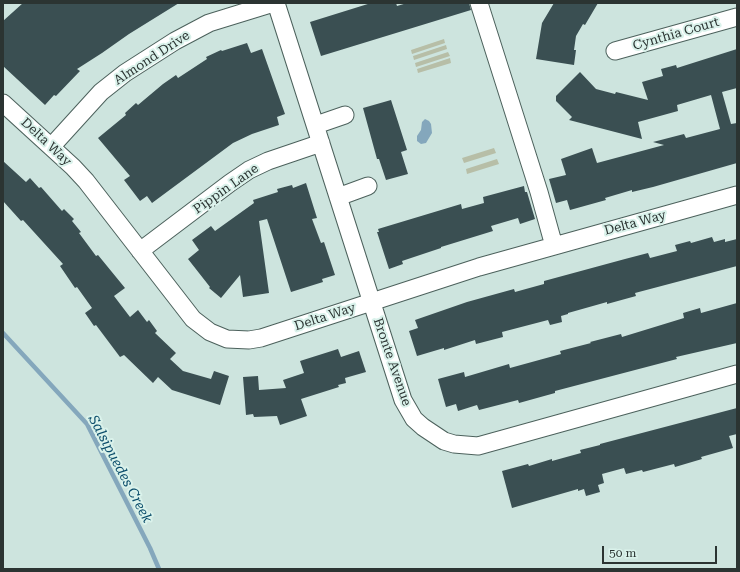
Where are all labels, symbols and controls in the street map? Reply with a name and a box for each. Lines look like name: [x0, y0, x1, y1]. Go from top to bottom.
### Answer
street label: Cynthia Court: [631, 14, 721, 54]
street label: Almond Drive: [111, 28, 193, 88]
street label: Delta Way: [18, 115, 74, 169]
street label: Pippin Lane: [190, 161, 262, 217]
street label: Delta Way: [602, 207, 668, 239]
street label: Delta Way: [292, 300, 358, 334]
street label: Bronte Avenue: [370, 316, 414, 408]
water label: Salsipuedes Creek: [85, 412, 155, 526]
scale bar: [604, 538, 719, 564]
text: 50 m: [609, 546, 636, 560]

